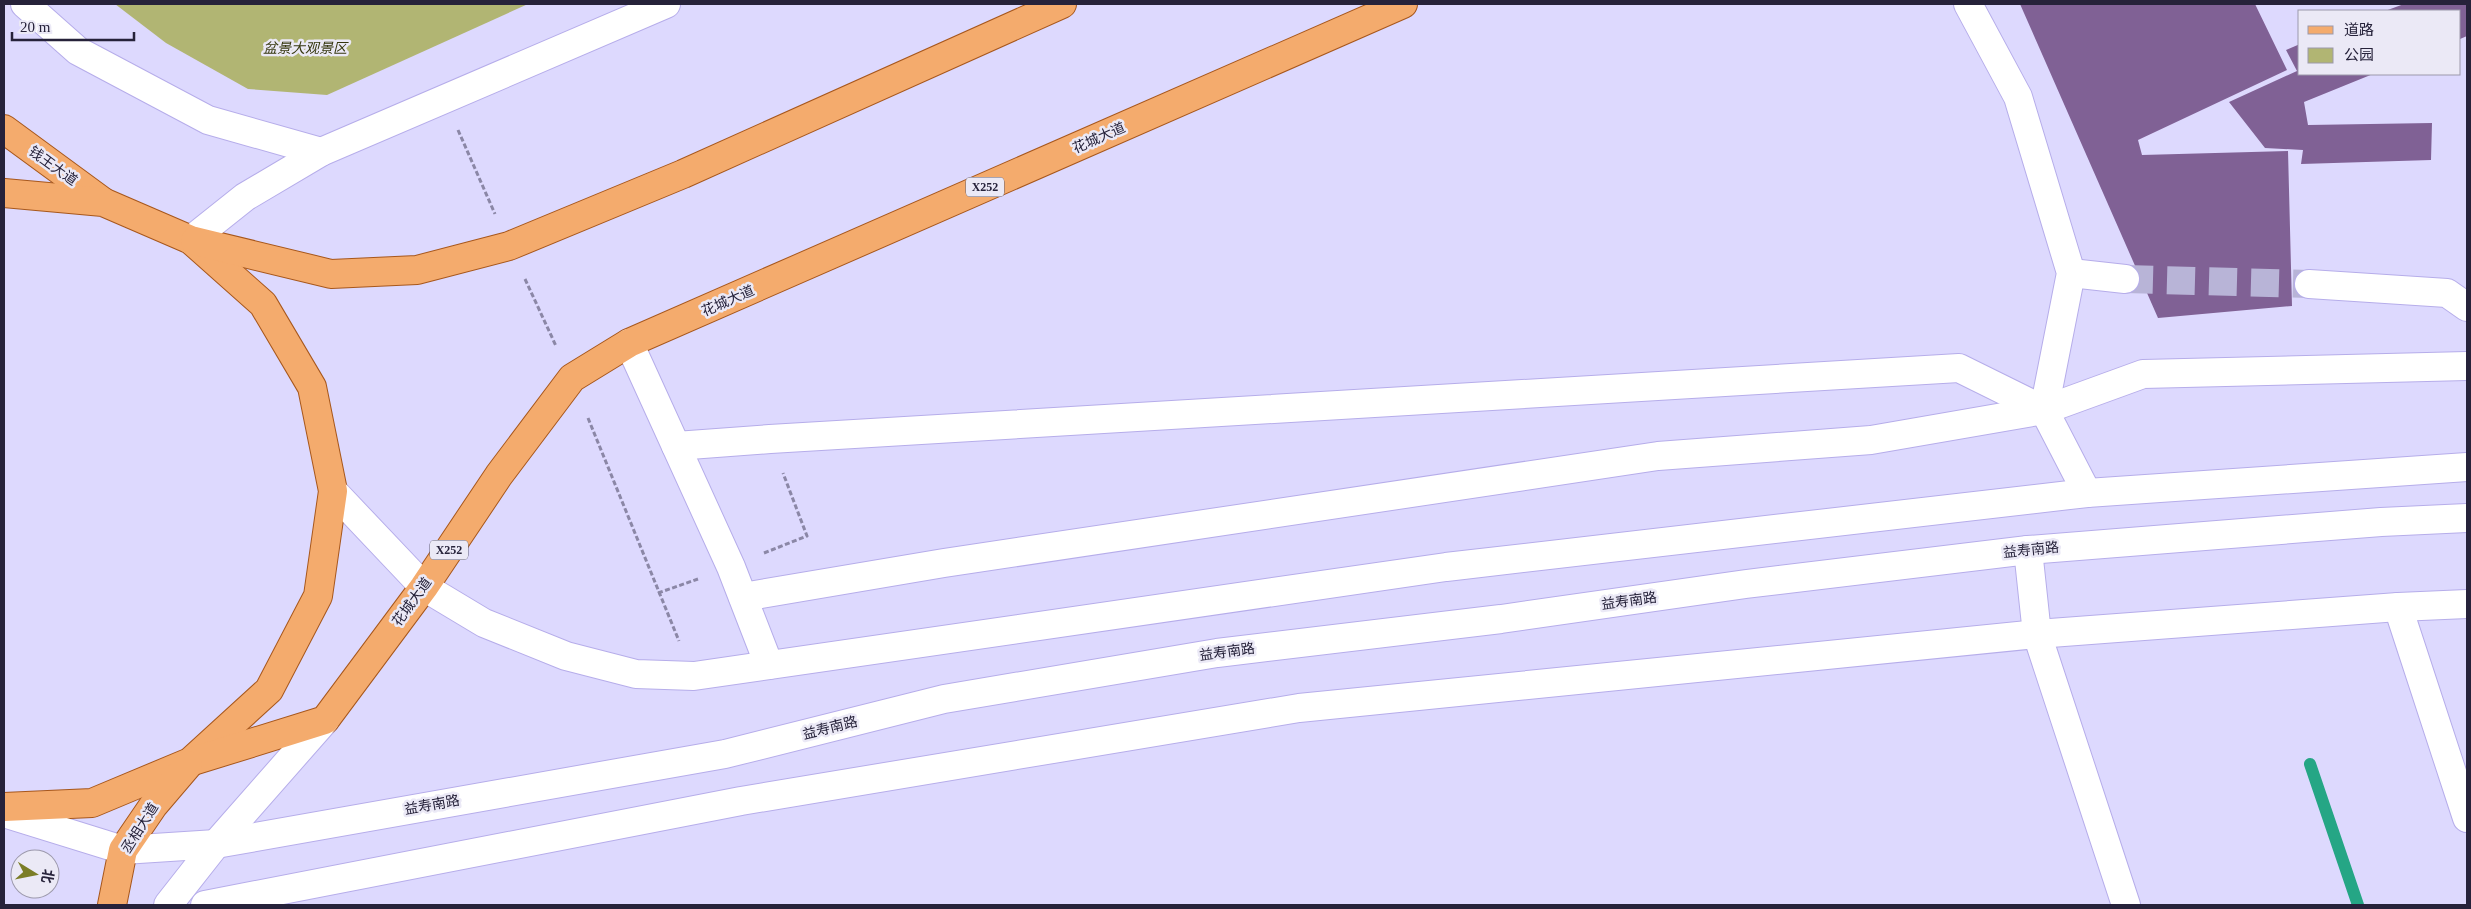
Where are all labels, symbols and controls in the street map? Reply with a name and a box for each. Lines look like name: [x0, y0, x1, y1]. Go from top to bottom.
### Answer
scale bar: [12, 10, 135, 42]
legend: [2298, 10, 2461, 75]
text: 20 m: [20, 19, 51, 35]
text: 道路: [2344, 22, 2374, 38]
park label: 盆景大观景区: [263, 41, 349, 56]
text: 公园: [2344, 47, 2374, 63]
street label: 花城大道: [1070, 120, 1128, 156]
street label: 钱王大道: [26, 143, 80, 189]
road number: X252: [966, 178, 1004, 196]
street label: 花城大道: [699, 283, 757, 319]
street label: 益寿南路: [2002, 539, 2060, 560]
road number: X252: [430, 540, 468, 560]
street label: 花城大道: [389, 575, 435, 629]
street label: 益寿南路: [1600, 589, 1658, 612]
street label: 益寿南路: [1198, 640, 1256, 663]
street label: 益寿南路: [801, 713, 859, 742]
street label: 益寿南路: [403, 792, 461, 817]
street label: 丞相大道: [119, 800, 161, 856]
north arrow: [10, 849, 60, 899]
text: 北: [39, 868, 56, 884]

